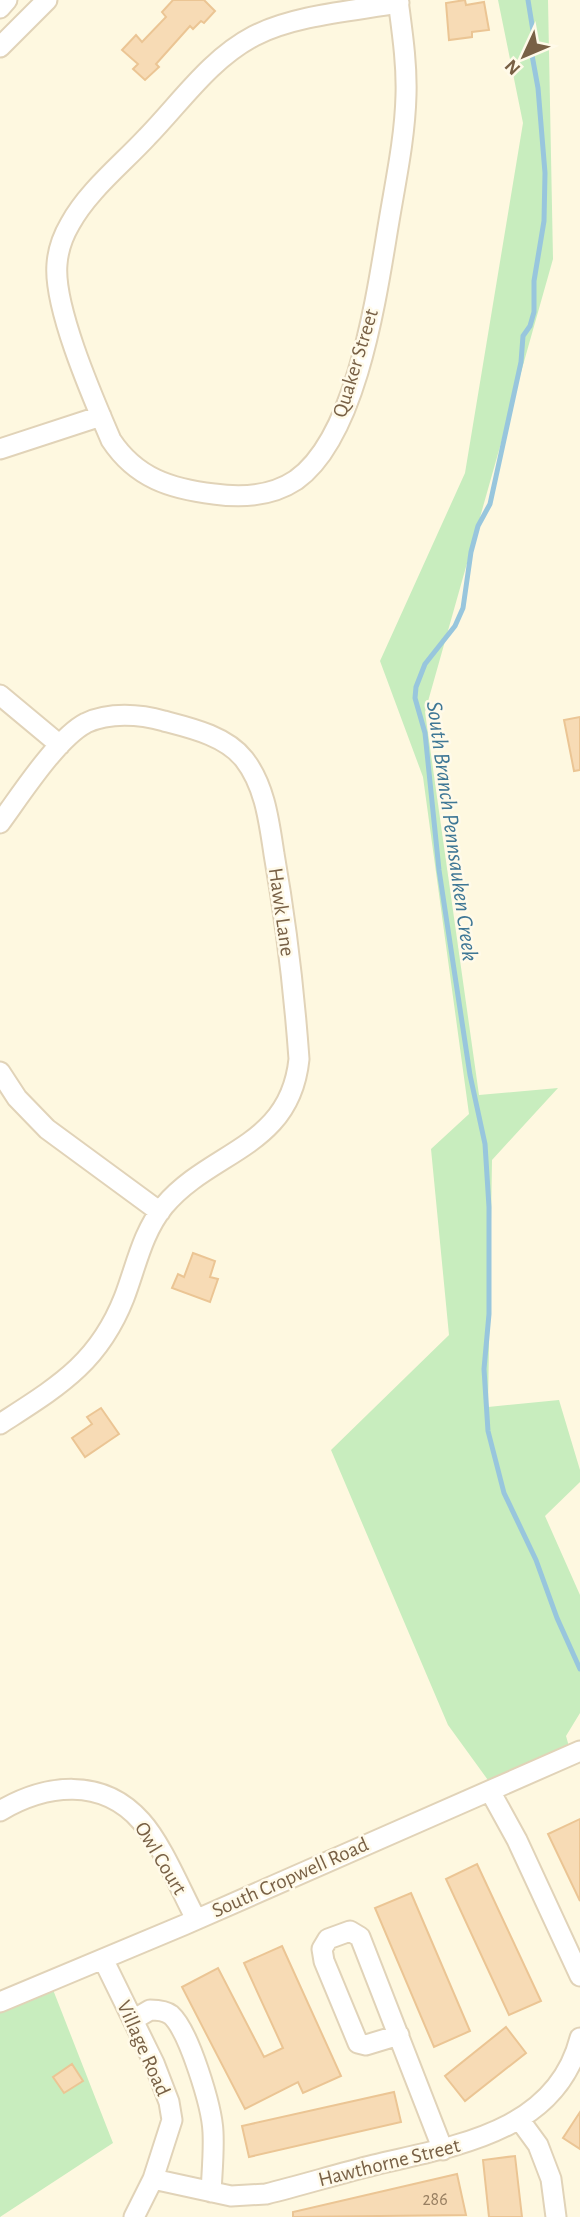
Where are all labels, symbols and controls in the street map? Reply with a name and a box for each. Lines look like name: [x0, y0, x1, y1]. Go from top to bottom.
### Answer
north arrow: [489, 21, 559, 91]
text: N: [501, 55, 524, 78]
street label: Quaker Street: [329, 306, 382, 420]
water label: South Branch Pennsauken Creek: [422, 700, 481, 963]
street label: Hawk Lane: [265, 866, 298, 958]
street label: Owl Court: [131, 1818, 191, 1899]
street label: South Cropwell Road: [209, 1834, 372, 1921]
street label: Village Road: [113, 1997, 174, 2099]
street label: Hawthorne Street: [316, 2135, 463, 2190]
house number: 286: [422, 2191, 448, 2209]

